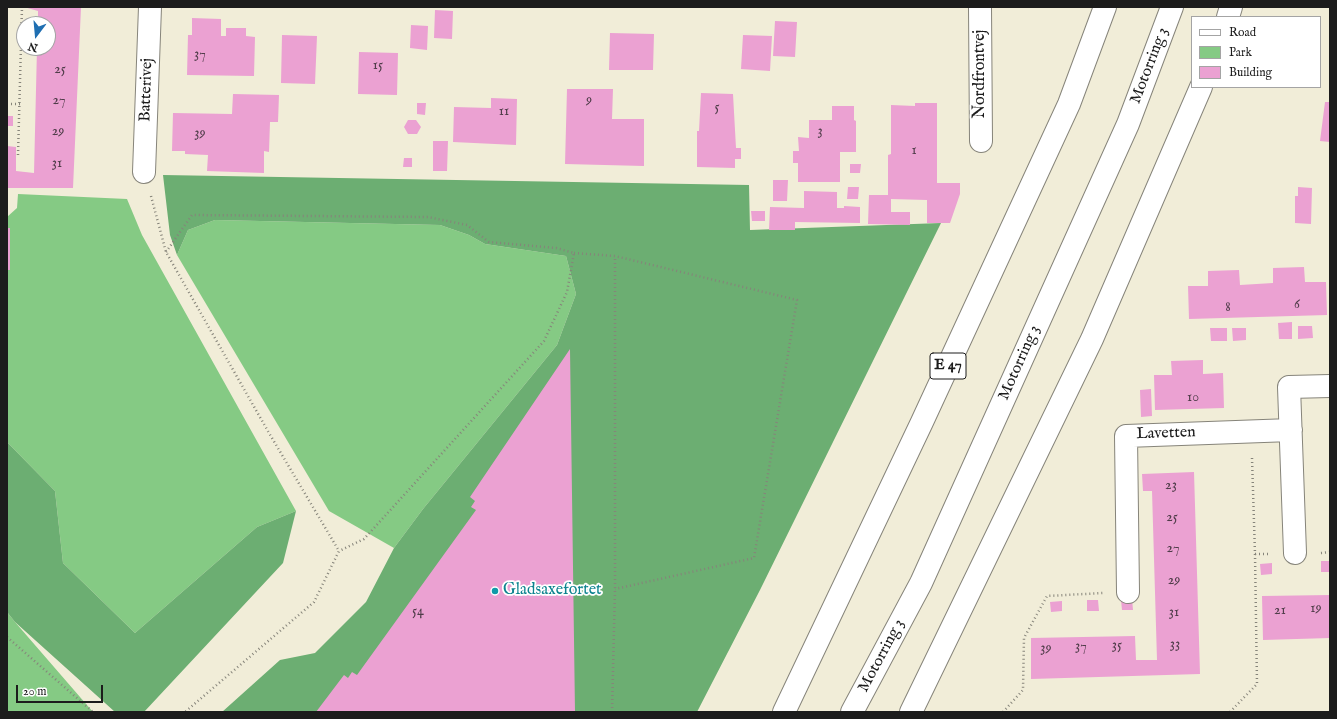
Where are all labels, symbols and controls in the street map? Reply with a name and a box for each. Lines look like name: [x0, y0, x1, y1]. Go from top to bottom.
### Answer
north arrow: [16, 16, 56, 56]
legend: [1191, 16, 1321, 88]
street label: Motorring 3: [1127, 25, 1173, 107]
text: Road: [1229, 25, 1256, 40]
street label: Nordfrontvej: [971, 30, 991, 118]
text: N: [26, 39, 39, 55]
text: Park: [1229, 45, 1252, 60]
house number: 37: [194, 47, 206, 63]
street label: Batterivej: [136, 58, 158, 122]
house number: 15: [373, 58, 383, 74]
house number: 25: [54, 62, 66, 78]
text: Building: [1229, 65, 1272, 80]
house number: 27: [53, 93, 65, 109]
house number: 9: [586, 93, 592, 109]
house number: 5: [714, 100, 720, 116]
house number: 11: [499, 104, 509, 120]
house number: 29: [52, 124, 64, 140]
house number: 3: [817, 124, 823, 140]
house number: 39: [194, 126, 206, 142]
house number: 1: [911, 143, 917, 159]
house number: 31: [52, 156, 62, 172]
house number: 6: [1294, 297, 1300, 313]
house number: 8: [1225, 300, 1231, 316]
street label: Motorring 3: [995, 322, 1045, 404]
road number: E 47: [930, 353, 966, 379]
house number: 10: [1187, 390, 1199, 406]
street label: Lavetten: [1136, 423, 1196, 445]
house number: 23: [1165, 478, 1177, 494]
house number: 25: [1166, 510, 1178, 526]
house number: 27: [1167, 541, 1179, 557]
house number: 29: [1168, 573, 1180, 589]
place label: Gladsaxefortet: [503, 581, 602, 601]
marker: Gladsaxefortet: [490, 586, 500, 596]
house number: 19: [1310, 601, 1322, 617]
house number: 21: [1274, 603, 1286, 619]
house number: 54: [412, 604, 424, 620]
house number: 31: [1169, 605, 1179, 621]
street label: Motorring 3: [855, 616, 909, 696]
house number: 33: [1170, 637, 1180, 653]
house number: 35: [1112, 638, 1122, 654]
house number: 37: [1075, 639, 1087, 655]
house number: 39: [1040, 641, 1052, 657]
scale bar: [18, 677, 105, 703]
text: 20 m: [23, 684, 46, 699]

